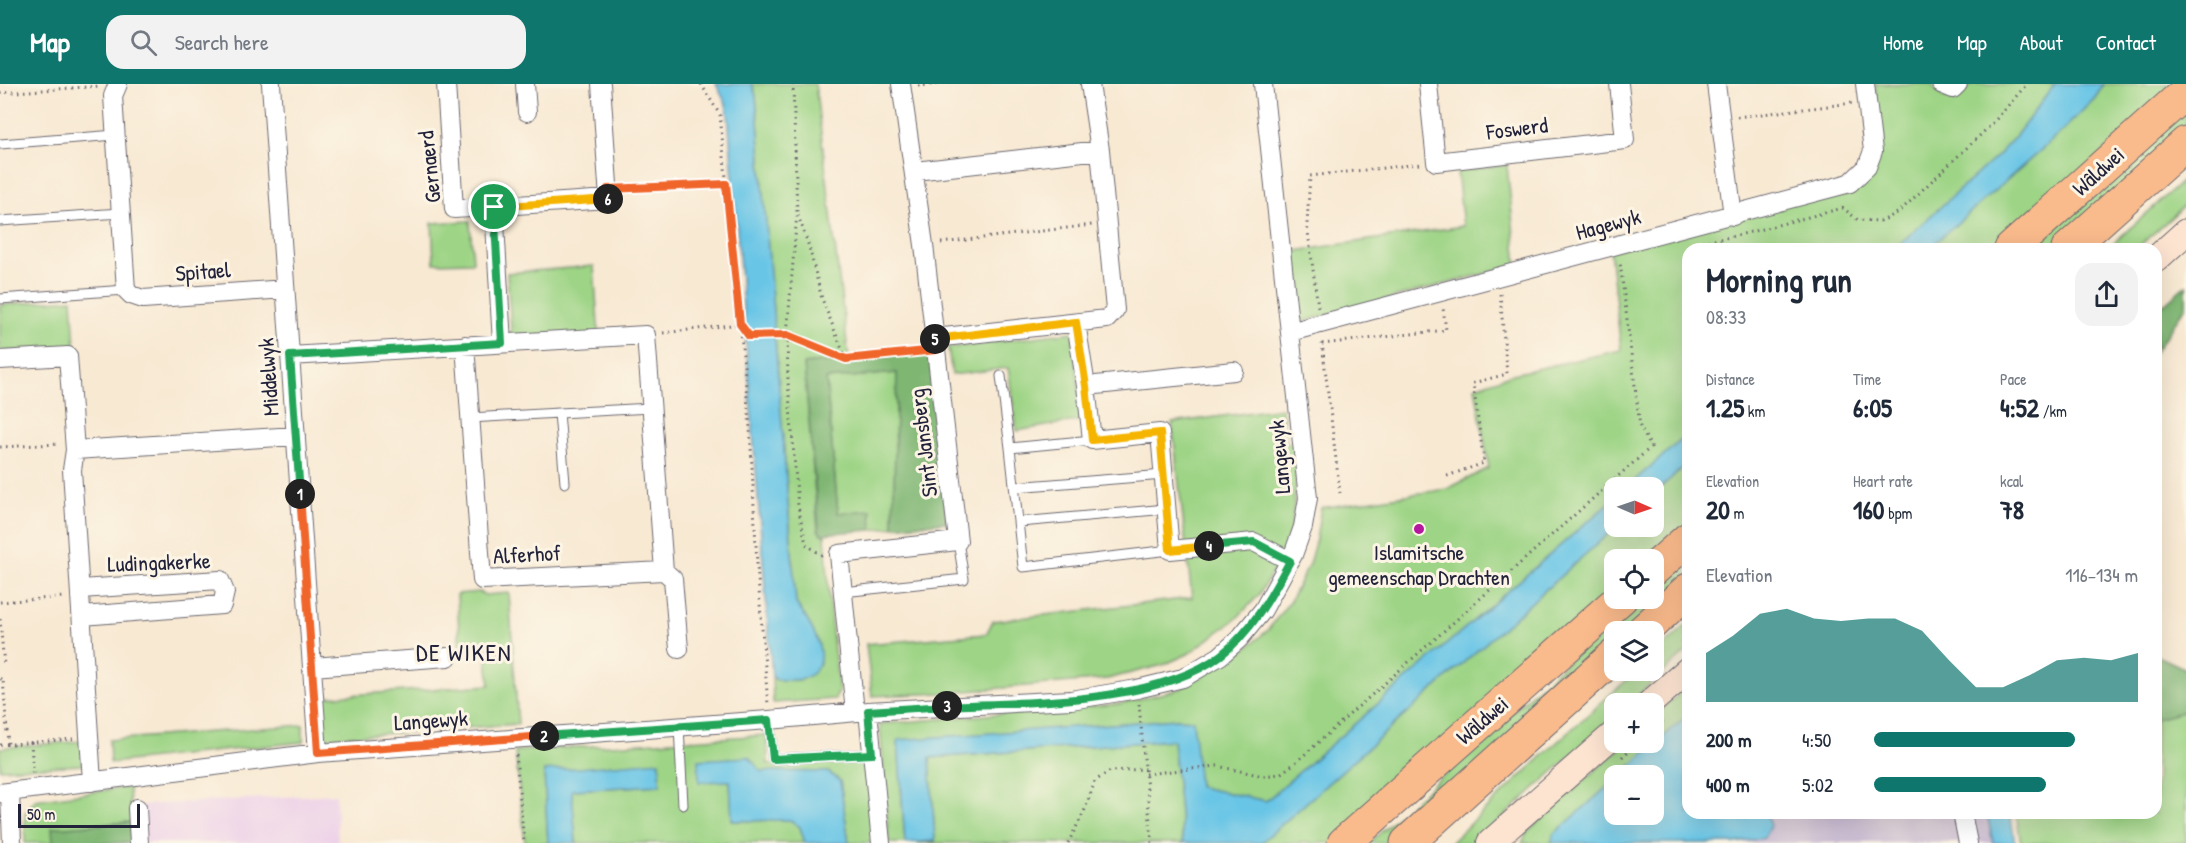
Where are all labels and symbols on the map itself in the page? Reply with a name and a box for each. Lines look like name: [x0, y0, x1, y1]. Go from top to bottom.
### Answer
street label: Foswerd: [1484, 109, 1550, 147]
street label: Gernaerd: [410, 129, 448, 204]
street label: Wâldwei: [2065, 140, 2131, 202]
pin: [468, 181, 519, 232]
pin: 6: [593, 184, 623, 214]
street label: Hagewyk: [1572, 201, 1644, 247]
street label: Spitael: [174, 254, 232, 288]
pin: 5: [920, 324, 950, 354]
street label: Middelwyk: [250, 337, 286, 417]
street label: Sint Jansberg: [901, 387, 945, 499]
street label: Langewyk: [1261, 419, 1297, 495]
north arrow: [1604, 477, 1664, 537]
pin: 1: [285, 479, 315, 509]
marker: Islamitsche gemeenschap Drachten: [1412, 522, 1426, 536]
pin: 4: [1194, 531, 1224, 561]
street label: Alferhof: [492, 537, 562, 571]
place label: Islamitsche gemeenschap Drachten: [1328, 537, 1510, 592]
street label: Ludingakerke: [107, 545, 211, 579]
district label: DE WIKEN: [416, 636, 512, 668]
street label: Wâldwei: [1449, 689, 1515, 751]
pin: 3: [932, 691, 962, 721]
street label: Langewyk: [393, 702, 469, 738]
pin: 2: [529, 721, 559, 751]
scale bar: [18, 801, 140, 828]

